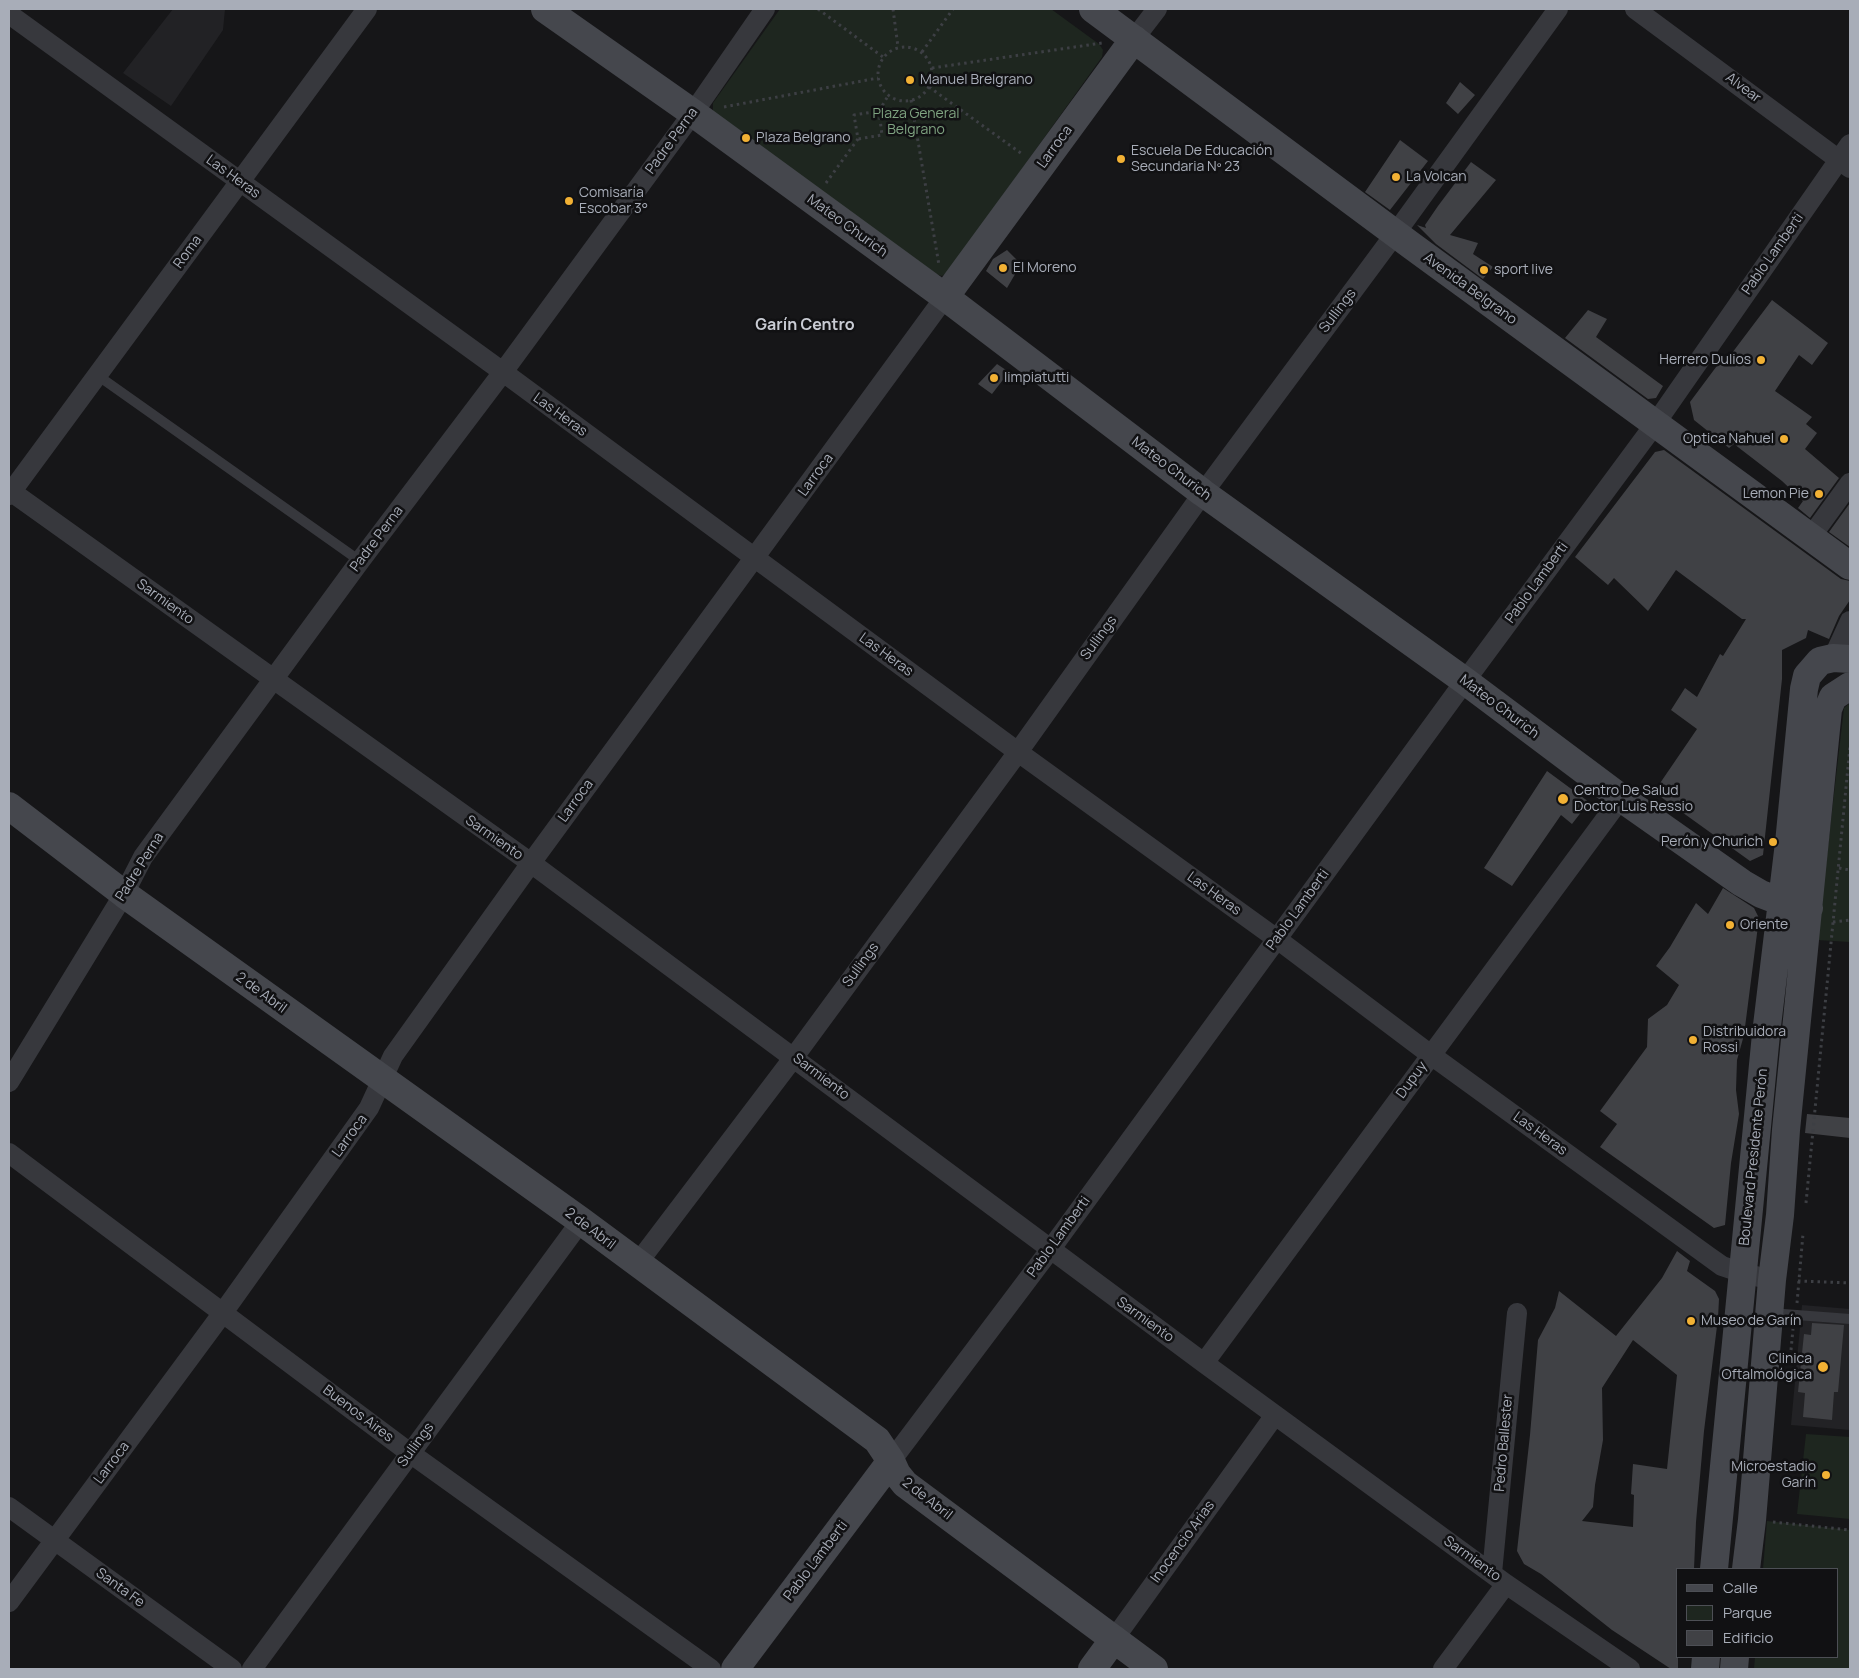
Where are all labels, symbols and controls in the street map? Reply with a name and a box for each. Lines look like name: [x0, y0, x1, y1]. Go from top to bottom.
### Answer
street label: Alvear: [1722, 69, 1764, 107]
place label: Manuel Brelgrano: [920, 72, 1033, 88]
marker: Manuel Brelgrano: [904, 74, 916, 86]
street label: Padre Perna: [642, 105, 702, 177]
park label: Plaza General Belgrano: [872, 106, 960, 138]
street label: Larroca: [1034, 122, 1076, 172]
place label: Plaza Belgrano: [756, 130, 850, 146]
marker: Plaza Belgrano: [740, 132, 752, 144]
place label: Escuela De Educación Secundaria Nº 23: [1131, 143, 1272, 176]
street label: Las Heras: [203, 152, 263, 202]
marker: Escuela De Educación Secundaria Nº 23: [1115, 153, 1127, 165]
place label: La Volcan: [1406, 169, 1467, 185]
marker: La Volcan: [1390, 171, 1402, 183]
place label: Comisaría Escobar 3°: [579, 185, 648, 218]
street label: Mateo Churich: [804, 191, 890, 261]
marker: Comisaría Escobar 3°: [563, 195, 575, 207]
street label: Pablo Lamberti: [1739, 210, 1807, 298]
street label: Roma: [170, 232, 206, 272]
street label: Avenida Belgrano: [1420, 250, 1520, 328]
place label: El Moreno: [1013, 260, 1077, 276]
marker: El Moreno: [997, 262, 1009, 274]
place label: sport live: [1494, 262, 1553, 278]
marker: sport live: [1478, 264, 1490, 276]
street label: Sullings: [1316, 286, 1360, 336]
district label: Garín Centro: [755, 316, 855, 336]
place label: Herrero Dulios: [1659, 352, 1751, 368]
marker: Herrero Dulios: [1755, 354, 1767, 366]
place label: limpiatutti: [1004, 370, 1069, 386]
marker: limpiatutti: [988, 372, 1000, 384]
street label: Las Heras: [530, 390, 590, 440]
place label: Optica Nahuel: [1683, 431, 1774, 447]
marker: Optica Nahuel: [1778, 433, 1790, 445]
street label: Mateo Churich: [1128, 434, 1214, 504]
street label: Larroca: [795, 450, 837, 500]
place label: Lemon Pie: [1743, 486, 1809, 502]
marker: Lemon Pie: [1813, 488, 1825, 500]
street label: Padre Perna: [347, 503, 407, 575]
street label: Pablo Lamberti: [1502, 539, 1572, 627]
street label: Sarmiento: [133, 576, 197, 628]
street label: Sullings: [1077, 613, 1121, 663]
street label: Las Heras: [856, 630, 916, 680]
street label: Mateo Churich: [1456, 672, 1542, 742]
street label: Larroca: [555, 776, 597, 826]
place label: Centro De Salud Doctor Luis Ressio: [1574, 783, 1693, 816]
marker: Centro De Salud Doctor Luis Ressio: [1556, 792, 1570, 806]
street label: Sarmiento: [462, 812, 526, 864]
street label: Padre Perna: [112, 830, 168, 904]
place label: Perón y Churich: [1661, 834, 1763, 850]
marker: Perón y Churich: [1767, 836, 1779, 848]
street label: Pablo Lamberti: [1263, 866, 1333, 954]
street label: Las Heras: [1184, 869, 1244, 919]
place label: Oriente: [1740, 917, 1788, 933]
marker: Oriente: [1724, 919, 1736, 931]
street label: Sullings: [839, 940, 883, 990]
street label: 2 de Abril: [232, 969, 290, 1017]
place label: Distribuidora Rossi: [1703, 1024, 1786, 1056]
marker: Distribuidora Rossi: [1687, 1034, 1699, 1046]
street label: Sarmiento: [789, 1050, 853, 1104]
street label: Dupuy: [1393, 1058, 1431, 1102]
street label: Boulevard Presidente Perón: [1736, 1068, 1772, 1246]
street label: Las Heras: [1510, 1109, 1570, 1159]
street label: Larroca: [329, 1111, 371, 1161]
street label: Pablo Lamberti: [1024, 1193, 1094, 1281]
street label: 2 de Abril: [561, 1205, 619, 1253]
street label: Sarmiento: [1113, 1294, 1177, 1346]
place label: Museo de Garín: [1701, 1313, 1801, 1329]
marker: Museo de Garín: [1685, 1315, 1697, 1327]
place label: Clinica Oftalmológica: [1722, 1351, 1812, 1384]
marker: Clinica Oftalmológica: [1816, 1360, 1830, 1374]
street label: Buenos Aires: [319, 1382, 397, 1446]
street label: Pedro Ballester: [1491, 1394, 1517, 1492]
street label: Sullings: [394, 1420, 438, 1470]
street label: Larroca: [91, 1439, 133, 1487]
place label: Microestadio Garín: [1731, 1459, 1816, 1491]
marker: Microestadio Garín: [1820, 1469, 1832, 1481]
street label: 2 de Abril: [899, 1474, 955, 1524]
street label: Inocencio Arias: [1147, 1498, 1219, 1586]
street label: Pablo Lamberti: [780, 1518, 852, 1604]
street label: Sarmiento: [1440, 1533, 1504, 1585]
street label: Santa Fe: [92, 1565, 148, 1611]
legend: [1676, 1568, 1839, 1658]
text: Calle: [1723, 1577, 1758, 1598]
text: Parque: [1723, 1602, 1772, 1623]
text: Edificio: [1723, 1627, 1773, 1648]

